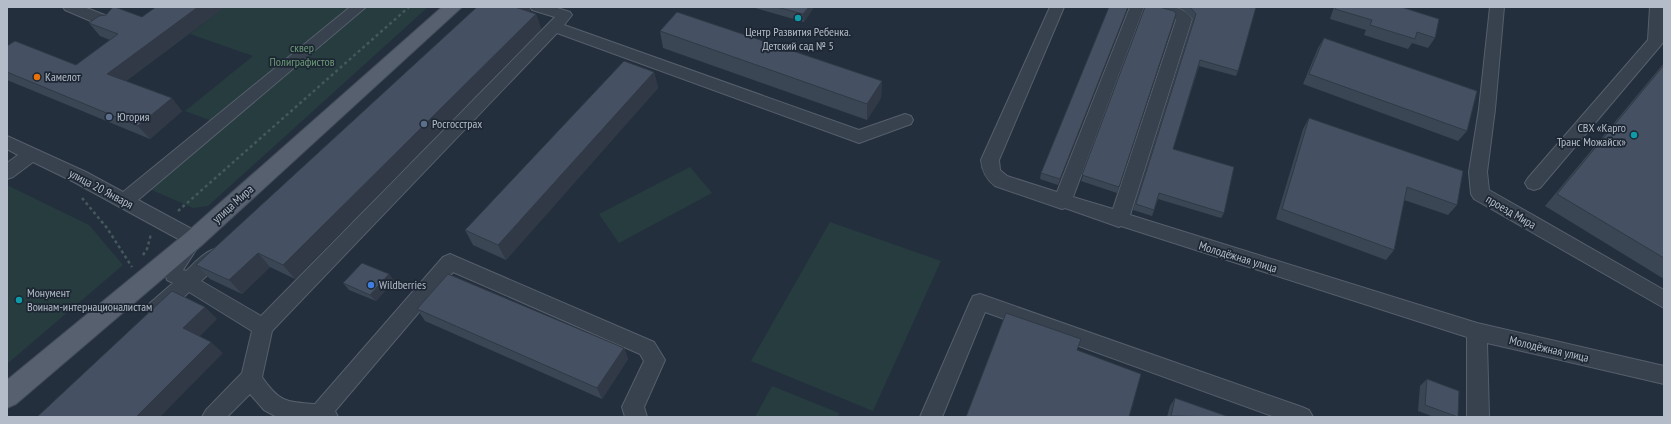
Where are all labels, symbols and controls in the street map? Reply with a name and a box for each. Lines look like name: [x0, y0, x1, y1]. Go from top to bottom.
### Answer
marker: Центр Развития Ребенка. Детский сад № 5: [793, 13, 803, 23]
place label: Центр Развития Ребенка. Детский сад № 5: [745, 24, 851, 53]
park label: сквер Полиграфистов: [270, 40, 335, 69]
place label: Камелот: [45, 69, 81, 84]
marker: Камелот: [32, 72, 42, 82]
place label: Югория: [117, 109, 150, 124]
marker: Югория: [104, 112, 114, 122]
place label: Росгосстрах: [432, 116, 482, 131]
marker: Росгосстрах: [419, 119, 429, 129]
place label: СВХ «Карго Транс Можайск»: [1557, 120, 1626, 149]
marker: СВХ «Карго Транс Можайск»: [1629, 130, 1639, 140]
street label: улица 20 Января: [66, 165, 136, 212]
street label: улица Мира: [209, 181, 256, 226]
street label: проезд Мира: [1483, 191, 1539, 232]
street label: Молодёжная улица: [1197, 237, 1279, 276]
place label: Wildberries: [379, 277, 426, 292]
marker: Wildberries: [366, 280, 376, 290]
place label: Монумент Воинам-интернационалистам: [27, 285, 152, 314]
marker: Монумент Воинам-интернационалистам: [14, 295, 24, 305]
street label: Молодёжная улица: [1508, 332, 1591, 365]

